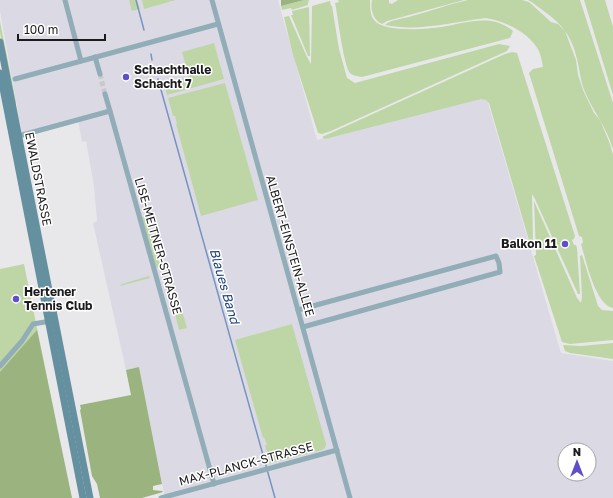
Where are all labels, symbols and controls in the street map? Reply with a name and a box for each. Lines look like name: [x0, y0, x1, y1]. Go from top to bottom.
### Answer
scale bar: [18, 16, 105, 42]
text: 100 m: [24, 22, 58, 37]
place label: Schachthalle Schacht 7: [134, 62, 211, 91]
marker: Schachthalle Schacht 7: [121, 72, 131, 82]
street label: EWALDSTRASSE: [22, 131, 55, 227]
street label: ALBERT-EINSTEIN-ALLEE: [263, 173, 318, 318]
street label: LISE-MEITNER-STRASSE: [132, 176, 185, 316]
place label: Balkon 11: [501, 236, 557, 251]
marker: Balkon 11: [560, 239, 570, 249]
water label: Blaues Band: [207, 246, 244, 328]
place label: Hertener Tennis Club: [24, 284, 93, 313]
marker: Hertener Tennis Club: [11, 294, 21, 304]
street label: MAX-PLANCK-STRASSE: [177, 438, 314, 489]
north arrow: [557, 442, 597, 482]
text: N: [573, 445, 581, 458]

